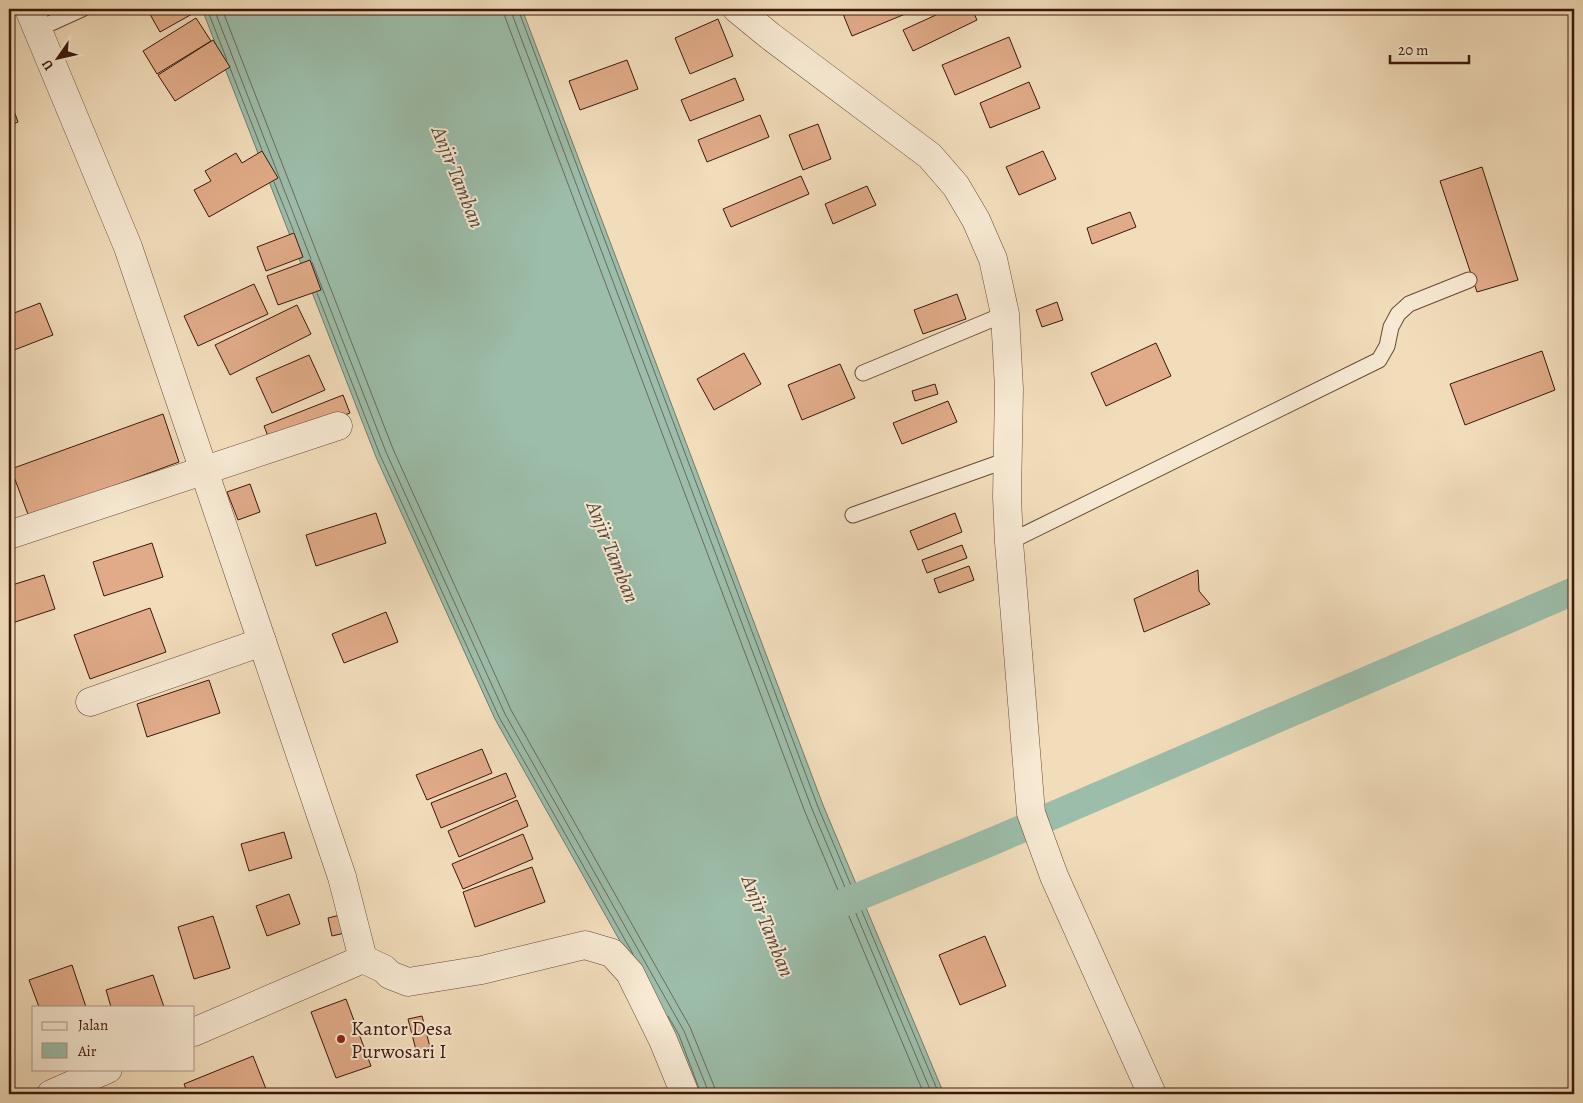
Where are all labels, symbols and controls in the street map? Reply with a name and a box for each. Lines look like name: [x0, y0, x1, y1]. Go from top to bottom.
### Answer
north arrow: [32, 32, 82, 82]
scale bar: [1390, 32, 1469, 64]
text: 20 m: [1398, 40, 1429, 60]
text: U: [37, 56, 58, 74]
water label: Anjir Tamban: [424, 121, 491, 232]
water label: Anjir Tamban: [579, 496, 646, 607]
water label: Anjir Tamban: [734, 870, 801, 981]
legend: [32, 1006, 195, 1070]
text: Jalan: [78, 1015, 108, 1035]
place label: Kantor Desa Purwosari I: [351, 1015, 453, 1065]
marker: Kantor Desa Purwosari I: [335, 1033, 347, 1045]
text: Air: [77, 1041, 97, 1061]

